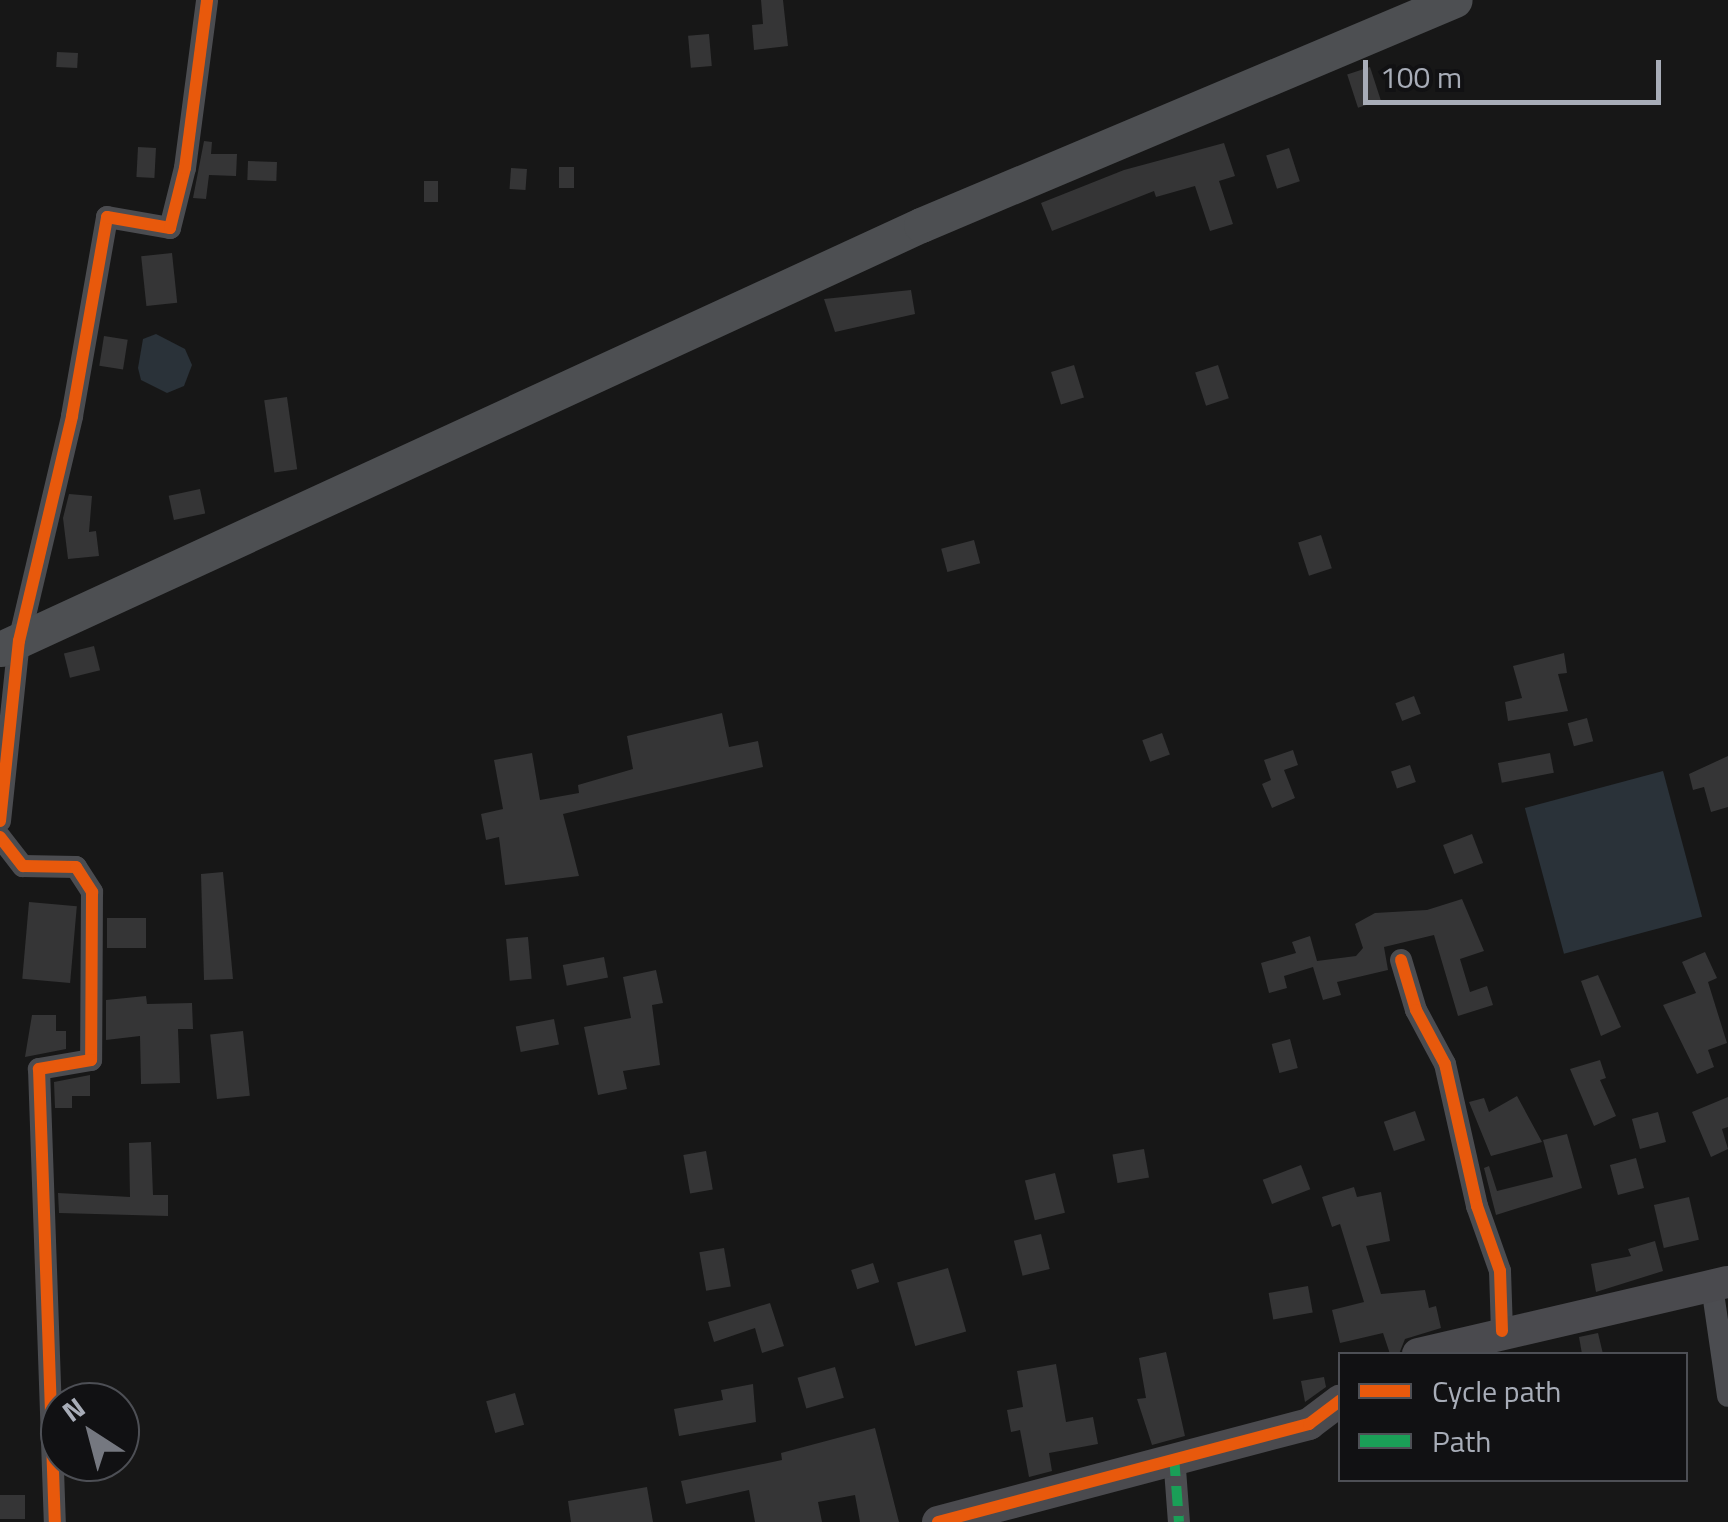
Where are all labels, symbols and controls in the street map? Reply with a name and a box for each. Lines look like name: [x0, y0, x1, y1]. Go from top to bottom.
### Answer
scale bar: [1368, 40, 1666, 102]
text: 100 m: [1380, 54, 1462, 100]
legend: [1338, 1352, 1688, 1482]
text: Cycle path: [1432, 1368, 1561, 1414]
north arrow: [40, 1382, 140, 1482]
text: N: [53, 1386, 94, 1432]
text: Path: [1432, 1418, 1491, 1464]

